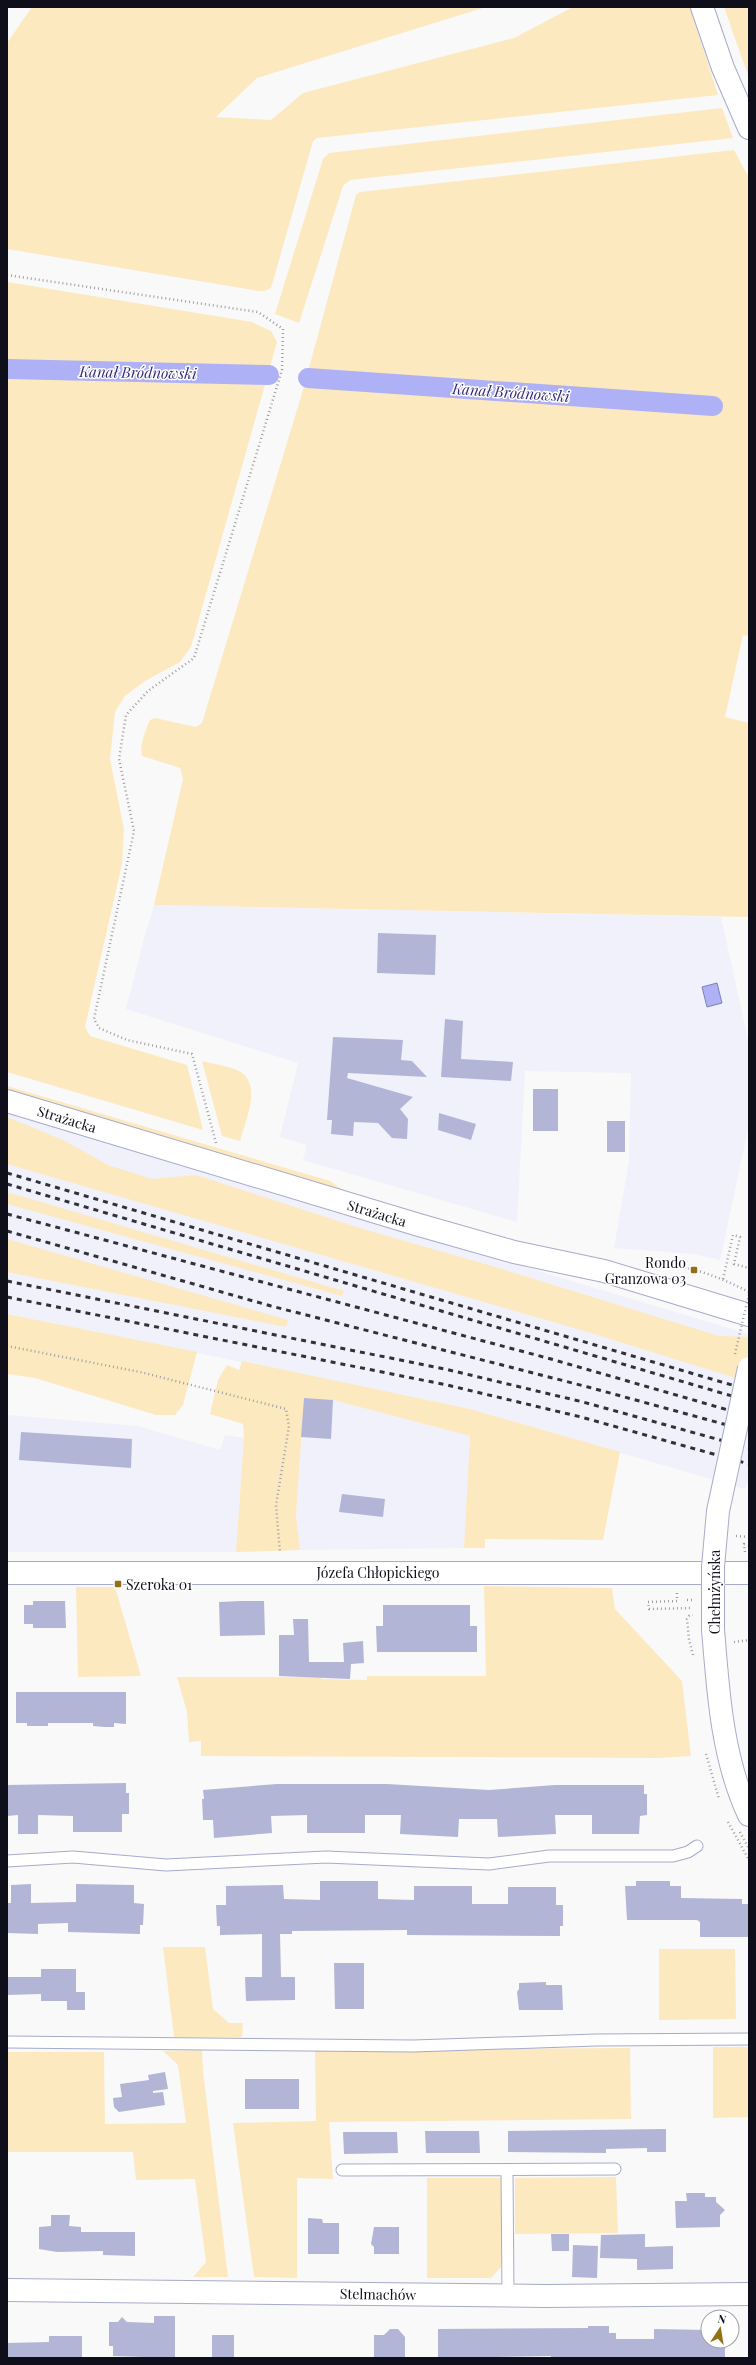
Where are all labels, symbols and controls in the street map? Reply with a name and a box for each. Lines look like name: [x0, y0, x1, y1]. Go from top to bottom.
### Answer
water label: Kanał Bródnowski: [78, 361, 197, 383]
water label: Kanał Bródnowski: [451, 378, 571, 406]
street label: Strażacka: [35, 1101, 99, 1137]
street label: Strażacka: [345, 1195, 409, 1231]
place label: Rondo Granzowa 03: [605, 1253, 686, 1288]
marker: Rondo Granzowa 03: [689, 1265, 699, 1275]
street label: Chełmżyńska: [705, 1550, 724, 1634]
street label: Józefa Chłopickiego: [316, 1563, 440, 1582]
place label: Szeroka 01: [126, 1575, 192, 1594]
marker: Szeroka 01: [113, 1579, 123, 1589]
street label: Stelmachów: [340, 2284, 417, 2304]
north arrow: [700, 2309, 740, 2349]
text: N: [717, 2311, 728, 2327]

